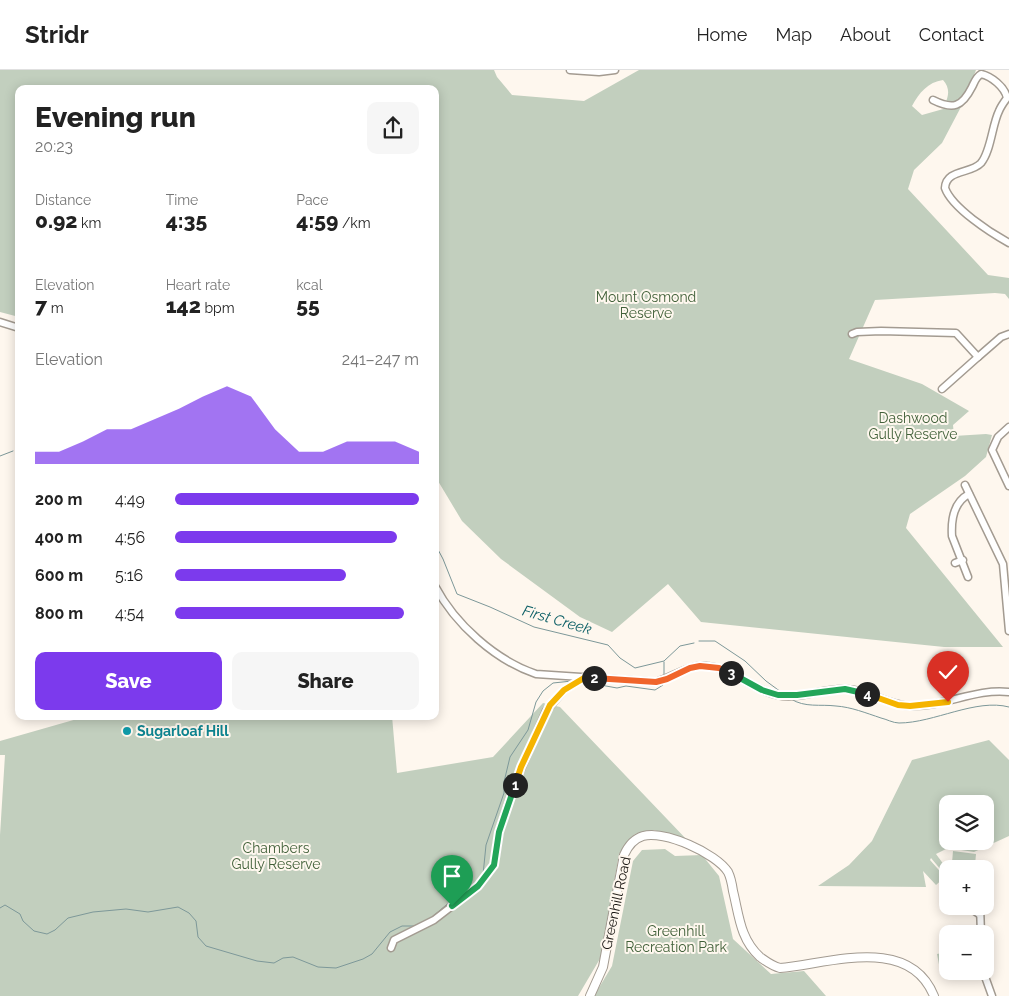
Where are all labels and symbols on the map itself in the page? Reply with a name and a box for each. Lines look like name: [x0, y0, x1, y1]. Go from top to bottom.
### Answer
park label: Mount Osmond Reserve: [596, 289, 696, 321]
park label: Dashwood Gully Reserve: [869, 410, 957, 442]
water label: First Creek: [520, 602, 594, 638]
pin: [927, 651, 969, 702]
pin: 3: [718, 660, 744, 686]
pin: 2: [582, 666, 606, 690]
pin: 4: [854, 682, 880, 706]
place label: Sugarloaf Hill: [137, 723, 229, 739]
marker: Sugarloaf Hill: [121, 725, 133, 737]
pin: 1: [502, 772, 528, 798]
park label: Chambers Gully Reserve: [232, 840, 320, 872]
pin: [431, 855, 473, 906]
street label: Greenhill Road: [598, 855, 634, 951]
park label: Greenhill Recreation Park: [625, 923, 727, 955]

